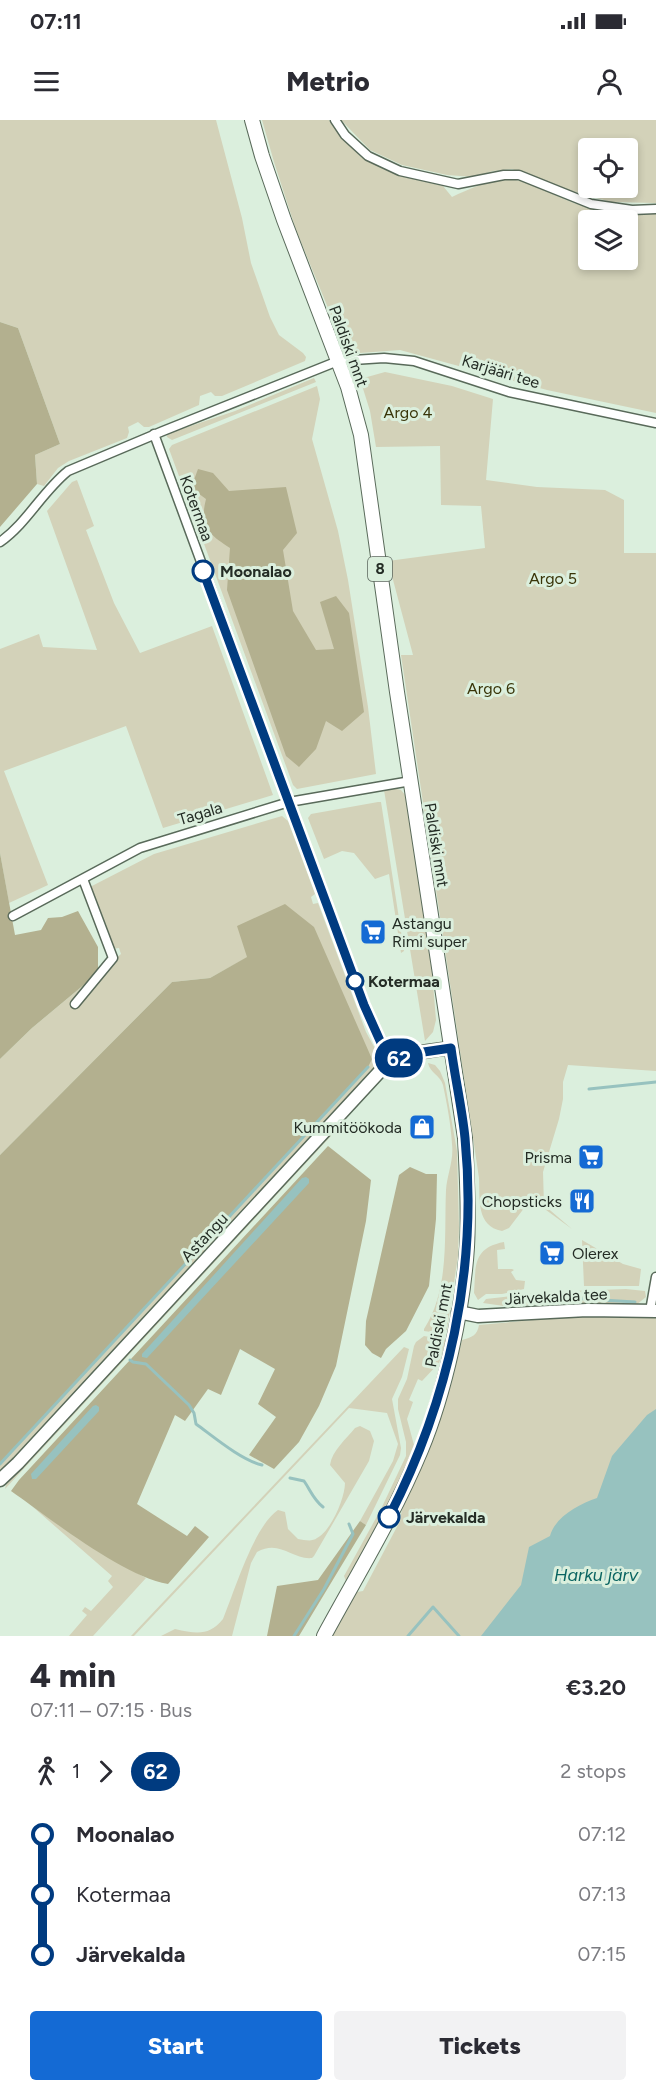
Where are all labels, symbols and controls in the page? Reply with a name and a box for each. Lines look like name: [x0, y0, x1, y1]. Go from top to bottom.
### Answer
text: 07:11: [30, 8, 82, 35]
icon: menu: [30, 65, 63, 98]
text: Metrio: [286, 65, 370, 98]
icon: person: [593, 65, 626, 98]
map controls: [578, 138, 638, 270]
button: locate: [578, 138, 638, 198]
button: layers: [578, 210, 638, 270]
street label: Paldiski mnt: [325, 303, 372, 390]
street label: Karjääri tee: [460, 351, 542, 392]
park label: Argo 4: [384, 403, 432, 422]
street label: Kotermaa: [176, 473, 217, 544]
road number: 8: [368, 557, 392, 581]
marker: Moonalao: [192, 560, 214, 582]
place label: Moonalao: [220, 562, 292, 581]
park label: Argo 5: [529, 569, 577, 588]
park label: Argo 6: [467, 679, 515, 698]
street label: Tagala: [176, 798, 225, 829]
street label: Paldiski mnt: [420, 801, 453, 889]
place label: Astangu Rimi super: [392, 914, 468, 951]
supermarket icon: Astangu Rimi super: [358, 917, 388, 947]
marker: Kotermaa: [346, 972, 364, 990]
place label: Kotermaa: [368, 972, 440, 991]
line badge: 62: [372, 1038, 426, 1078]
text: 62: [387, 1046, 411, 1071]
shop icon: Kummitöökoda: [407, 1112, 437, 1142]
place label: Kummitöökoda: [293, 1118, 402, 1137]
supermarket icon: Prisma: [576, 1142, 606, 1172]
place label: Prisma: [524, 1148, 572, 1167]
restaurant icon: Chopsticks: [567, 1186, 597, 1216]
place label: Chopsticks: [482, 1192, 562, 1211]
street label: Astangu: [177, 1209, 232, 1266]
supermarket icon: Olerex: [537, 1238, 567, 1268]
place label: Olerex: [572, 1244, 619, 1263]
street label: Paldiski mnt: [421, 1281, 456, 1369]
street label: Järvekalda tee: [504, 1284, 608, 1309]
marker: Järvekalda: [378, 1506, 400, 1528]
place label: Järvekalda: [406, 1508, 486, 1527]
water label: Harku järv: [554, 1564, 639, 1586]
text: 4 min: [30, 1656, 116, 1695]
text: €3.20: [566, 1674, 626, 1701]
text: 07:11 – 07:15 · Bus: [30, 1698, 192, 1722]
icon: walk: [30, 1755, 63, 1788]
icon: forward: [89, 1755, 122, 1788]
text: 1: [72, 1759, 80, 1783]
text: 62: [143, 1759, 168, 1784]
text: 2 stops: [560, 1759, 626, 1783]
text: Moonalao: [76, 1821, 175, 1848]
text: 07:12: [578, 1822, 626, 1846]
text: Kotermaa: [76, 1881, 171, 1908]
text: 07:13: [578, 1882, 626, 1906]
text: Järvekalda: [76, 1941, 185, 1968]
text: 07:15: [578, 1942, 626, 1966]
button: Start: [30, 2011, 322, 2080]
button: Tickets: [334, 2011, 626, 2080]

